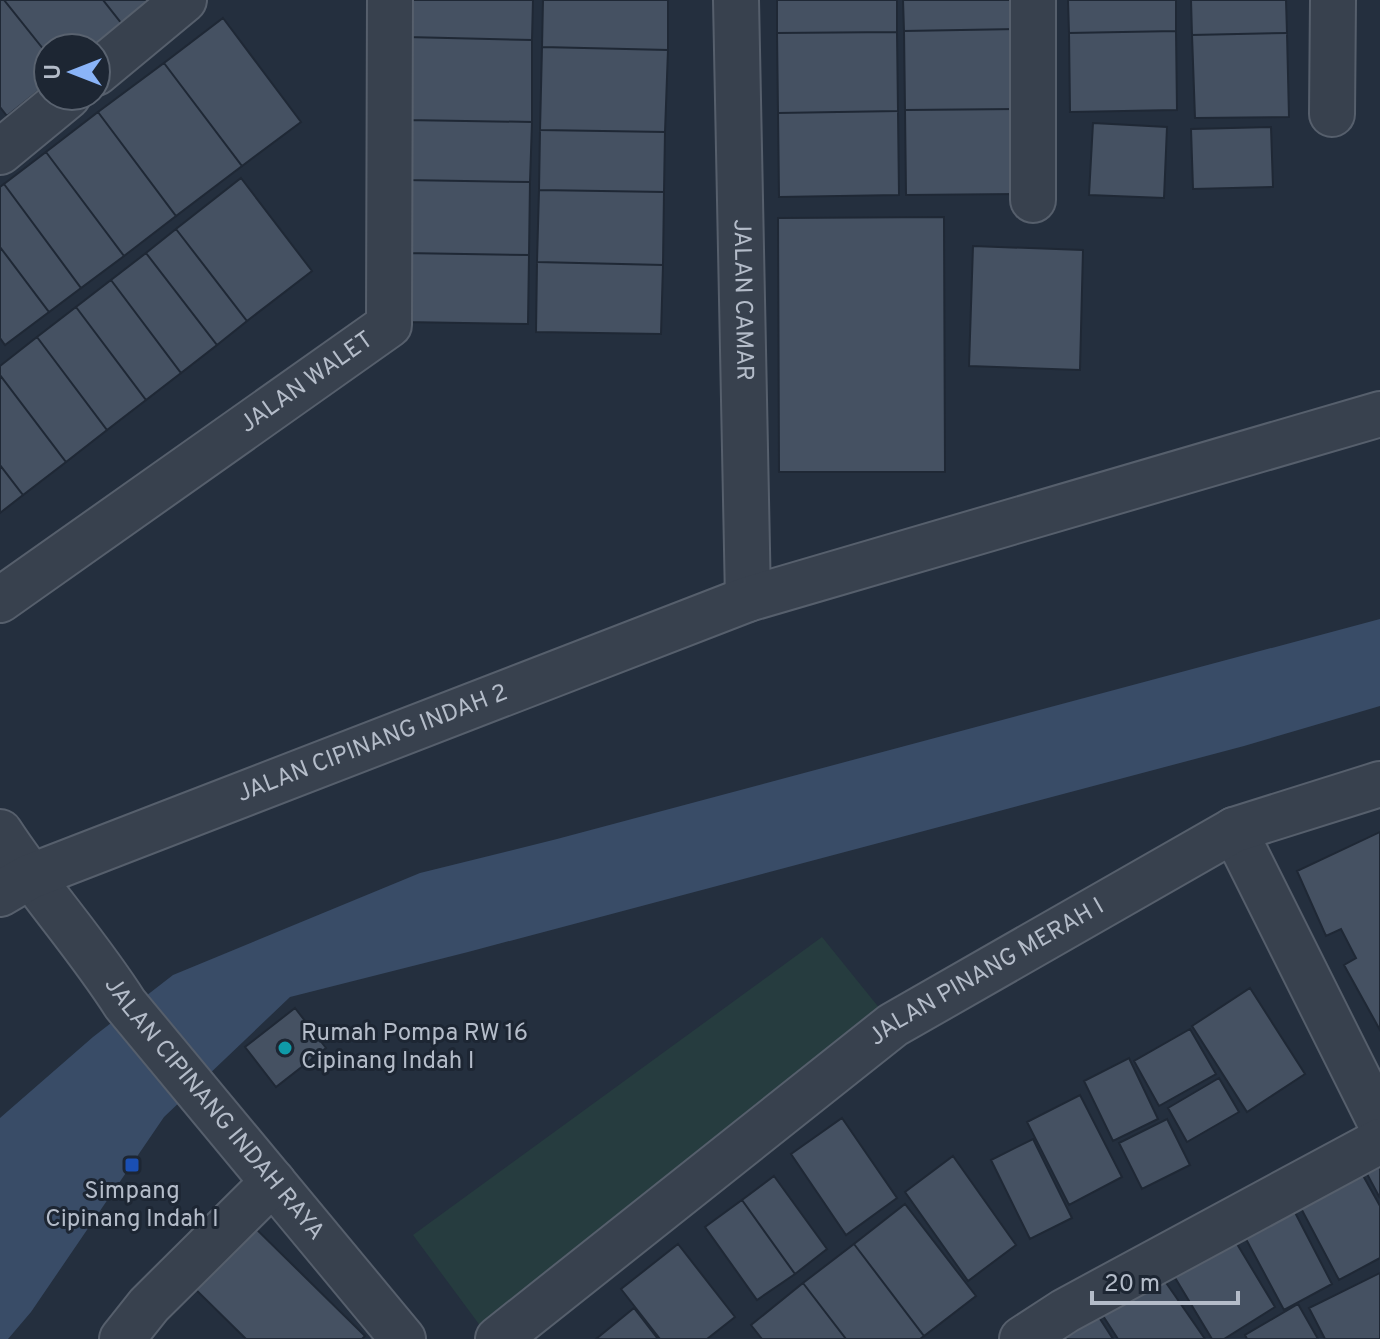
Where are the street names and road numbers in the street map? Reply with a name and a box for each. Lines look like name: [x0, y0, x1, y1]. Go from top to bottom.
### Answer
street label: JALAN CAMAR: [725, 219, 759, 381]
street label: JALAN WALET: [234, 325, 380, 440]
street label: JALAN CIPINANG INDAH 2: [233, 678, 512, 810]
street label: JALAN PINANG MERAH I: [863, 892, 1110, 1053]
street label: JALAN CIPINANG INDAH RAYA: [97, 972, 330, 1247]

